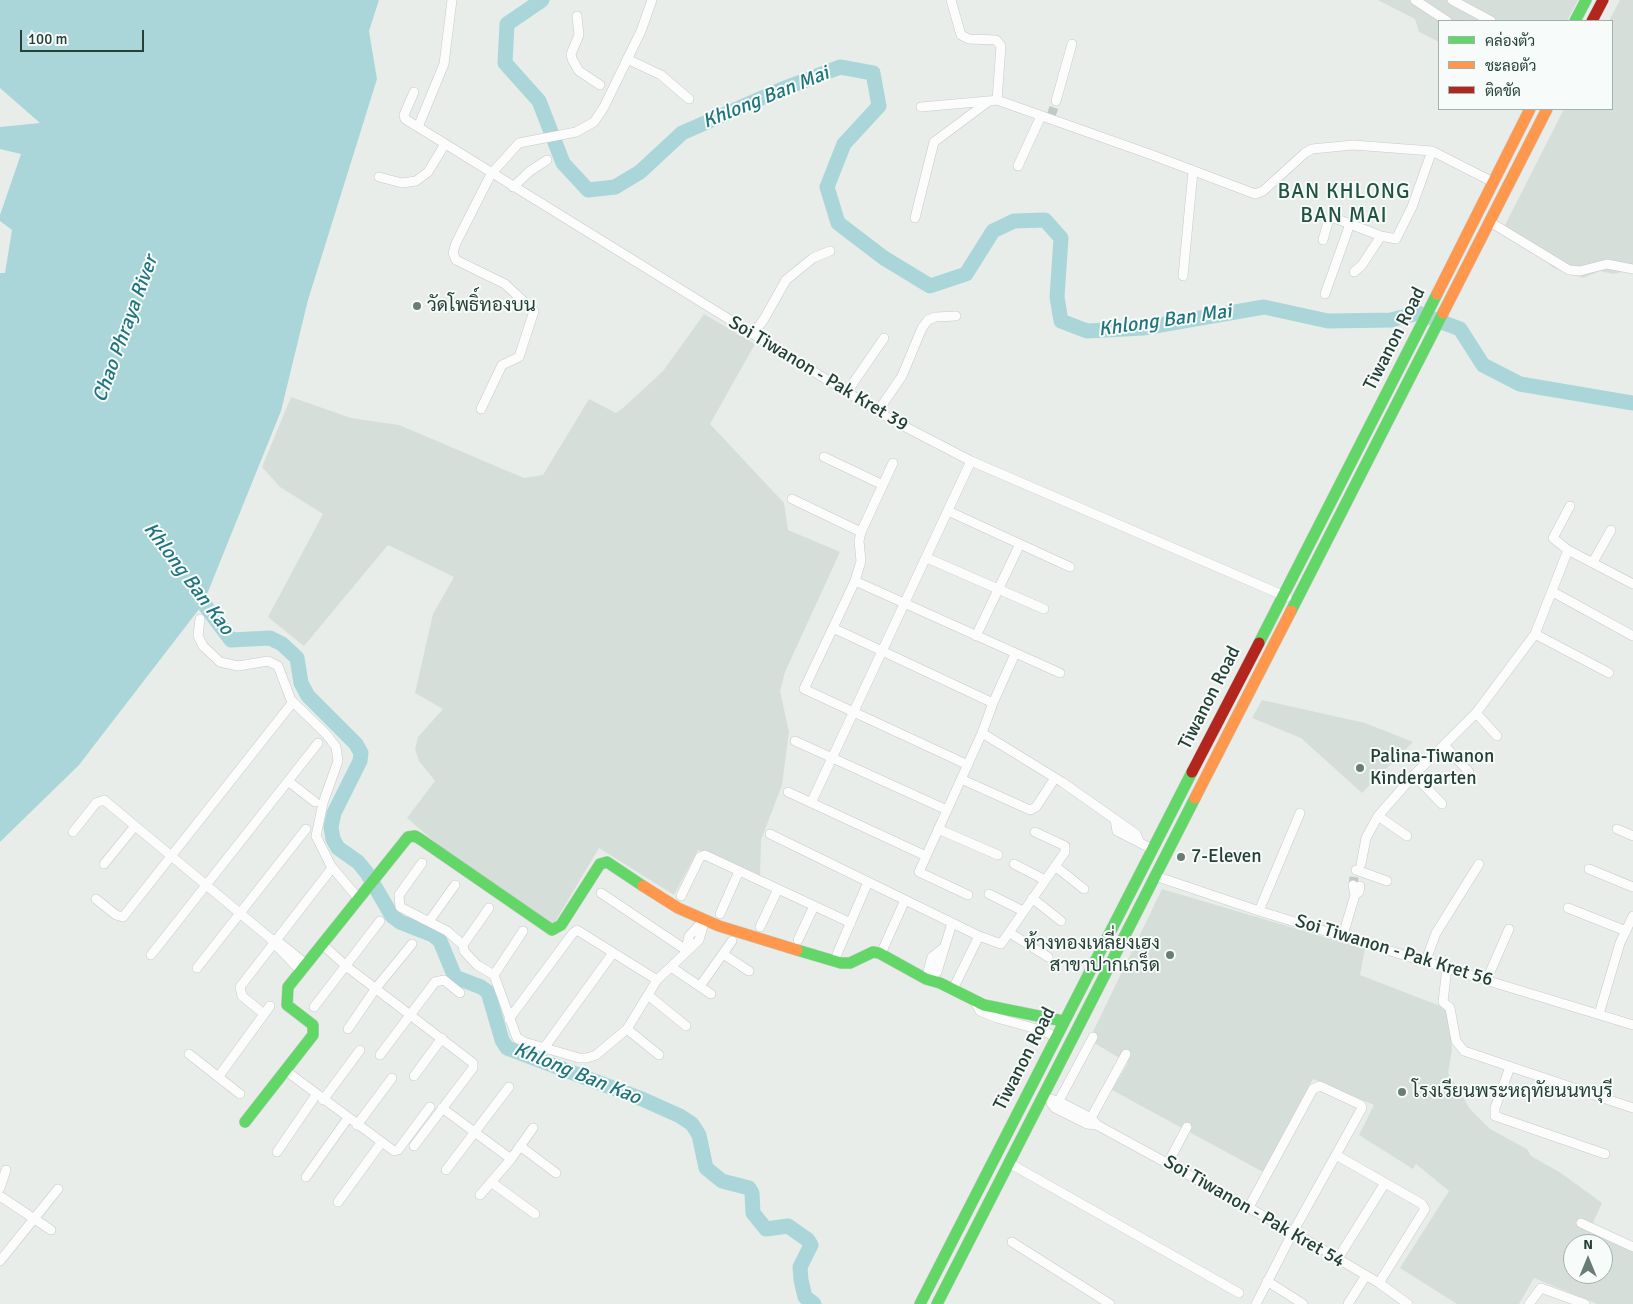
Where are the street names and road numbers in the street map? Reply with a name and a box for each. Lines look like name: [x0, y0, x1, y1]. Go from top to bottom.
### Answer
street label: Tiwanon Road: [1359, 284, 1431, 394]
street label: Soi Tiwanon - Pak Kret 39: [724, 311, 912, 437]
street label: Tiwanon Road: [1174, 643, 1246, 753]
street label: Soi Tiwanon - Pak Kret 56: [1292, 910, 1496, 992]
street label: Tiwanon Road: [989, 1004, 1061, 1114]
street label: Soi Tiwanon - Pak Kret 54: [1159, 1151, 1349, 1273]

